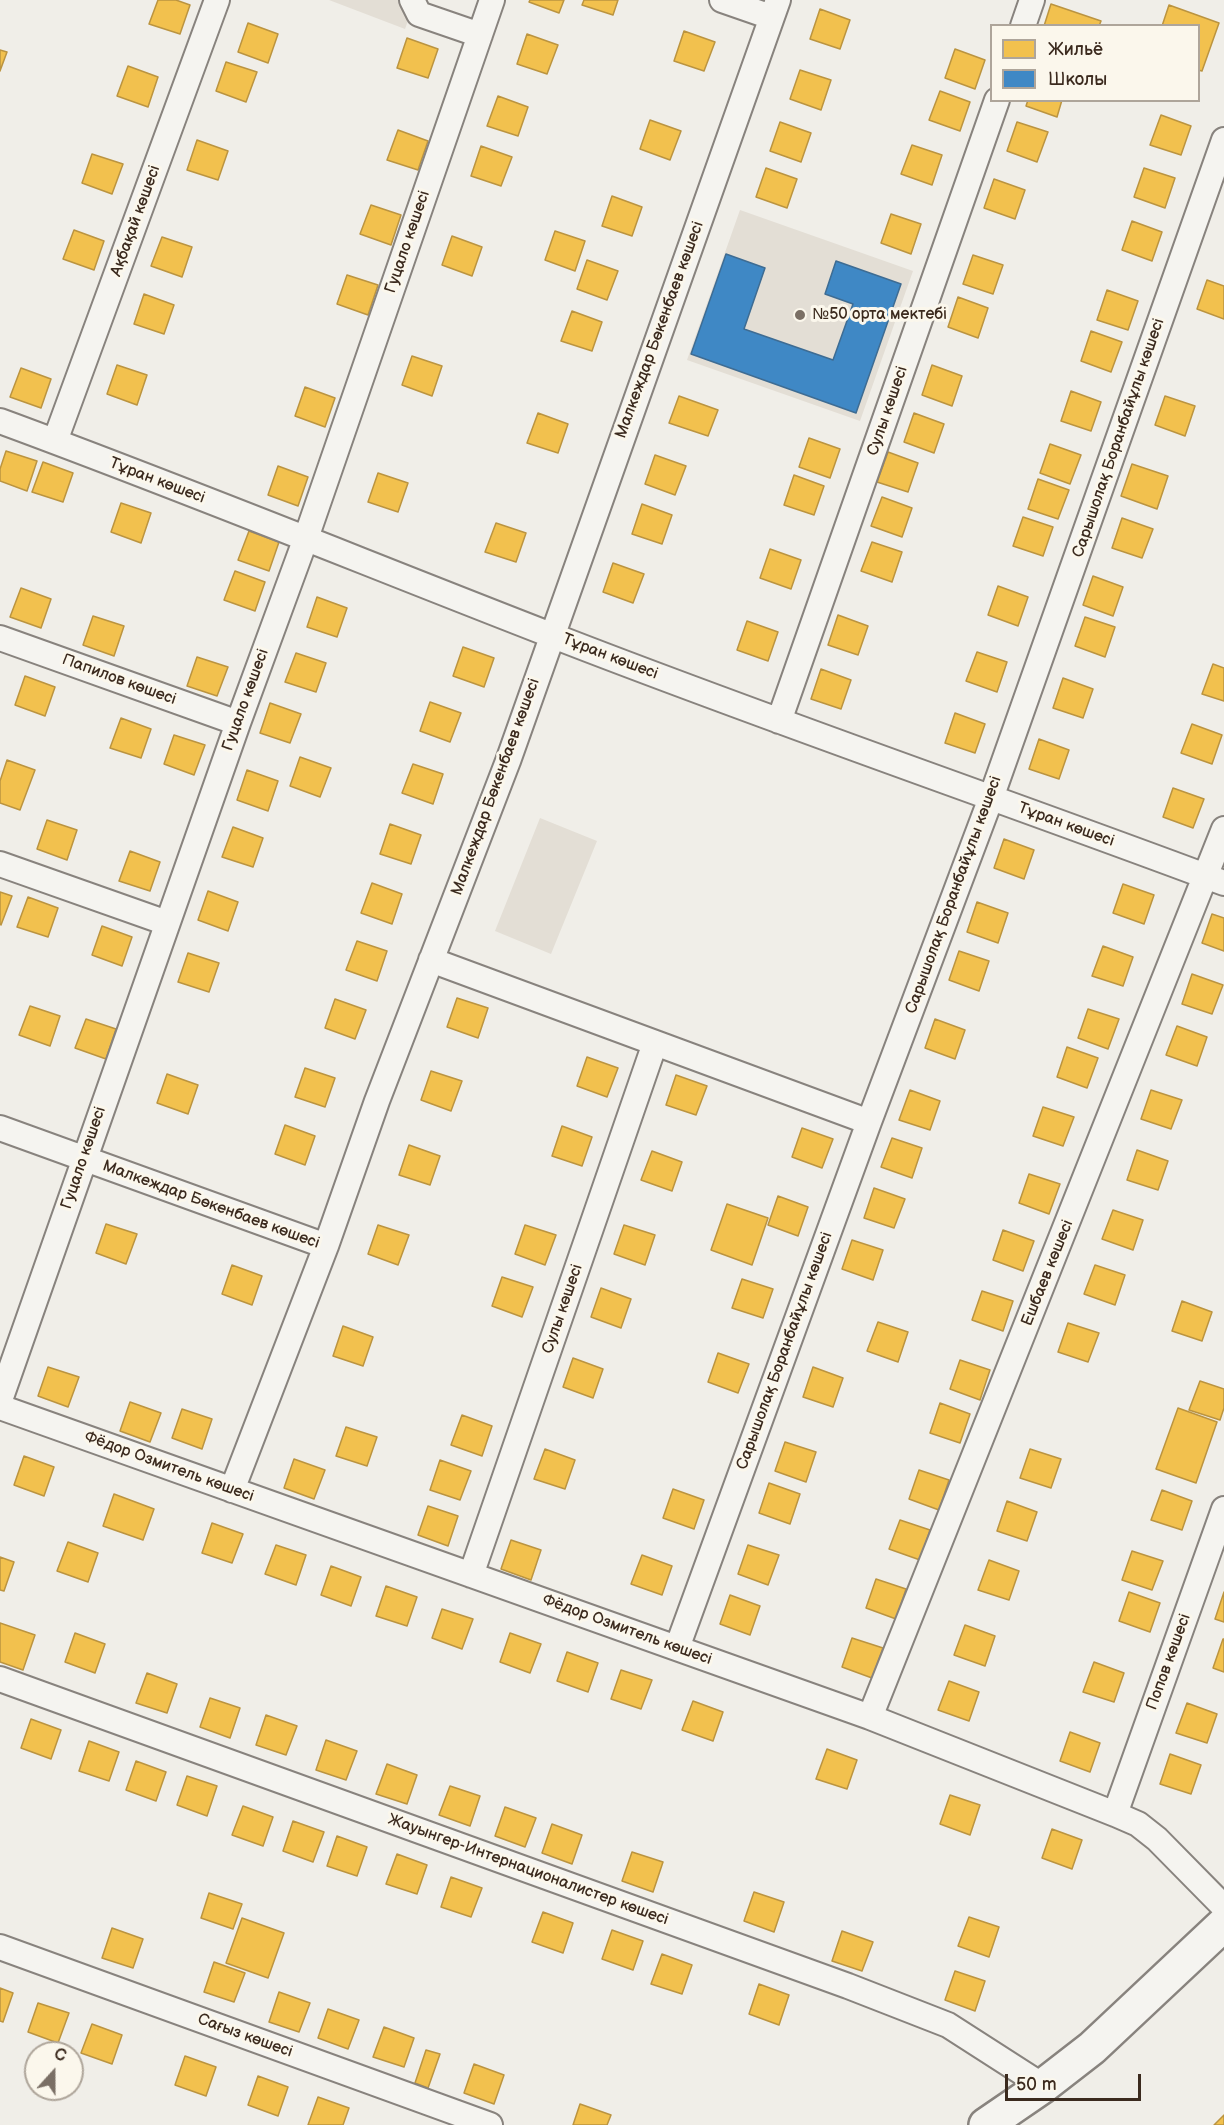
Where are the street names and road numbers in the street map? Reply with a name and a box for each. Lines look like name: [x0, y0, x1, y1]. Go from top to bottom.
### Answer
street label: Ақбақай көшесі: [107, 163, 165, 279]
street label: Гуцало көшесі: [382, 188, 434, 296]
street label: Малкеждар Бөкенбаев көшесі: [612, 219, 708, 441]
street label: Сарышолақ Боранбайұлы көшесі: [1069, 316, 1169, 560]
street label: Сулы көшесі: [864, 364, 912, 458]
street label: Тұран көшесі: [106, 454, 208, 508]
street label: Тұран көшесі: [559, 630, 661, 684]
street label: Гуцало көшесі: [219, 646, 273, 754]
street label: Папилов көшесі: [59, 650, 179, 710]
street label: Малкеждар Бөкенбаев көшесі: [448, 676, 544, 898]
street label: Сарышолақ Боранбайұлы көшесі: [902, 774, 1006, 1016]
street label: Тұран көшесі: [1015, 799, 1117, 851]
street label: Гуцало көшесі: [58, 1104, 110, 1212]
street label: Малкеждар Бөкенбаев көшесі: [100, 1157, 322, 1253]
street label: Ешбаев көшесі: [1018, 1217, 1078, 1329]
street label: Сарышолақ Боранбайұлы көшесі: [733, 1230, 837, 1472]
street label: Сулы көшесі: [539, 1262, 587, 1356]
street label: Фёдор Озмитель көшесі: [82, 1427, 256, 1507]
street label: Фёдор Озмитель көшесі: [540, 1590, 714, 1670]
street label: Попов көшесі: [1143, 1611, 1195, 1713]
street label: Жауынгер-Интернационалистер көшесі: [385, 1810, 671, 1930]
street label: Сағыз көшесі: [195, 2010, 295, 2062]

